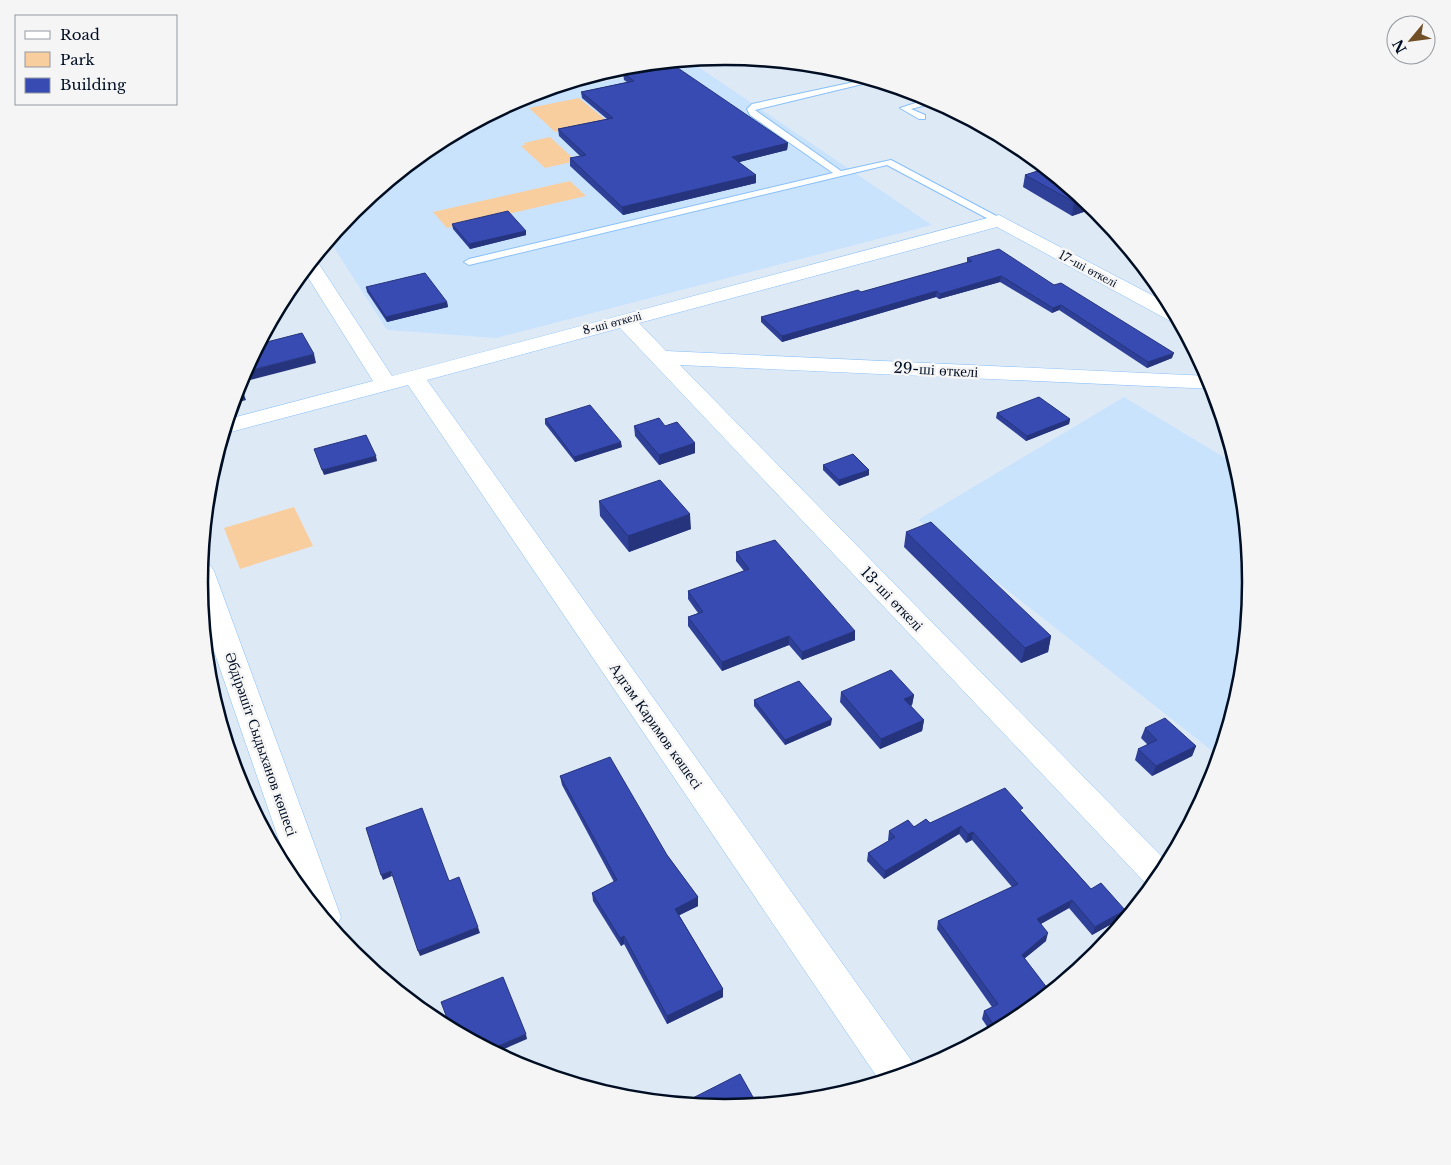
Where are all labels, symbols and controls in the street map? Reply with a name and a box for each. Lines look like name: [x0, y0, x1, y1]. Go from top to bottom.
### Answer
legend: [15, 15, 178, 105]
north arrow: [1386, 15, 1436, 65]
text: Road: [60, 25, 100, 44]
text: N: [1389, 36, 1411, 56]
text: Park: [60, 50, 96, 69]
text: Building: [60, 75, 127, 94]
street label: 17-ші өткелі: [1056, 247, 1121, 291]
street label: 8-ші өткелі: [581, 307, 644, 338]
street label: 29-ші өткелі: [893, 358, 979, 381]
street label: 13-ші өткелі: [857, 562, 928, 635]
street label: Әбдірәшіт Сыдыханов көшесі: [221, 649, 302, 838]
street label: Адгам Каримов көшесі: [606, 659, 707, 792]

